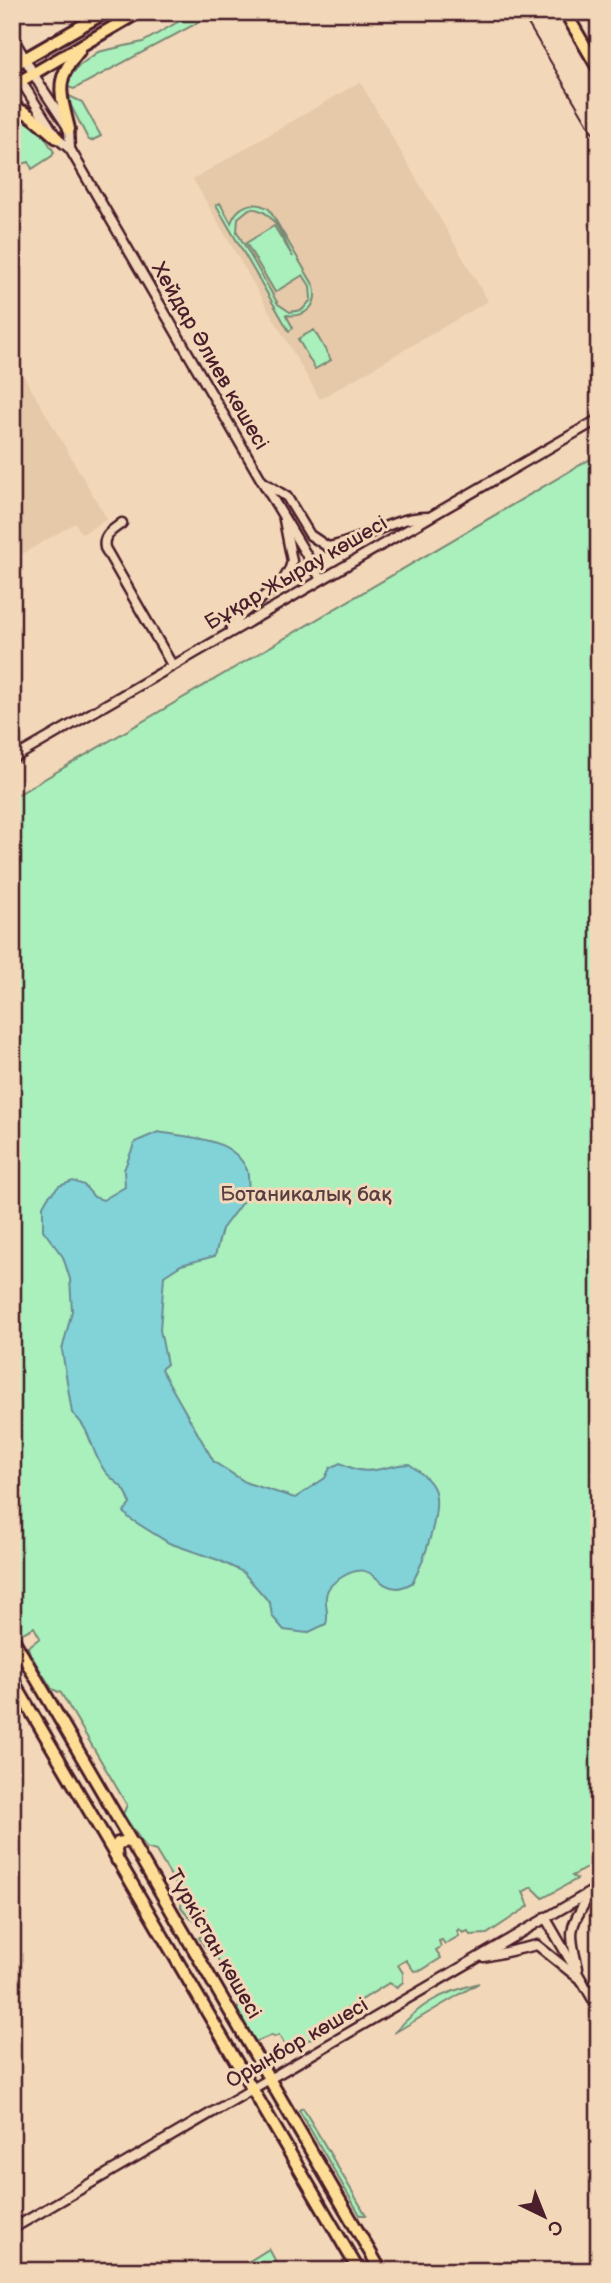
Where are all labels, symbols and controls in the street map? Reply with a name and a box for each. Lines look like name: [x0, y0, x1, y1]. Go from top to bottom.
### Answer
street label: Хейдар Әлиев көшесі: [146, 258, 274, 454]
street label: Бұқар Жырау көшесі: [200, 511, 392, 635]
park label: Ботаникалық бақ: [220, 1182, 392, 1207]
street label: Түркістан көшесі: [161, 1865, 267, 2023]
street label: Орынбор көшесі: [222, 1992, 372, 2094]
north arrow: [510, 2182, 580, 2252]
text: С: [542, 2214, 567, 2240]

